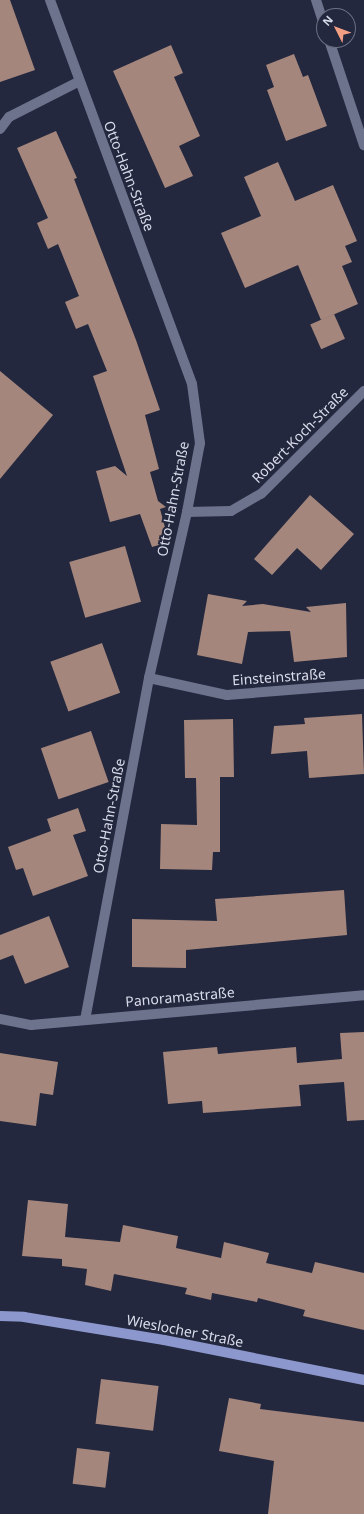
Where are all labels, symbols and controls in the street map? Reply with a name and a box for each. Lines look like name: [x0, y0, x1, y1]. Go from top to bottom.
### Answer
north arrow: [316, 8, 356, 48]
text: N: [319, 12, 336, 29]
street label: Otto-Hahn-Straße: [100, 118, 158, 234]
street label: Robert-Koch-Straße: [248, 383, 352, 487]
street label: Otto-Hahn-Straße: [154, 440, 192, 558]
street label: Einsteinstraße: [232, 665, 326, 689]
street label: Otto-Hahn-Straße: [90, 757, 128, 875]
street label: Panoramastraße: [125, 984, 235, 1010]
street label: Wieslocher Straße: [125, 1311, 245, 1351]

